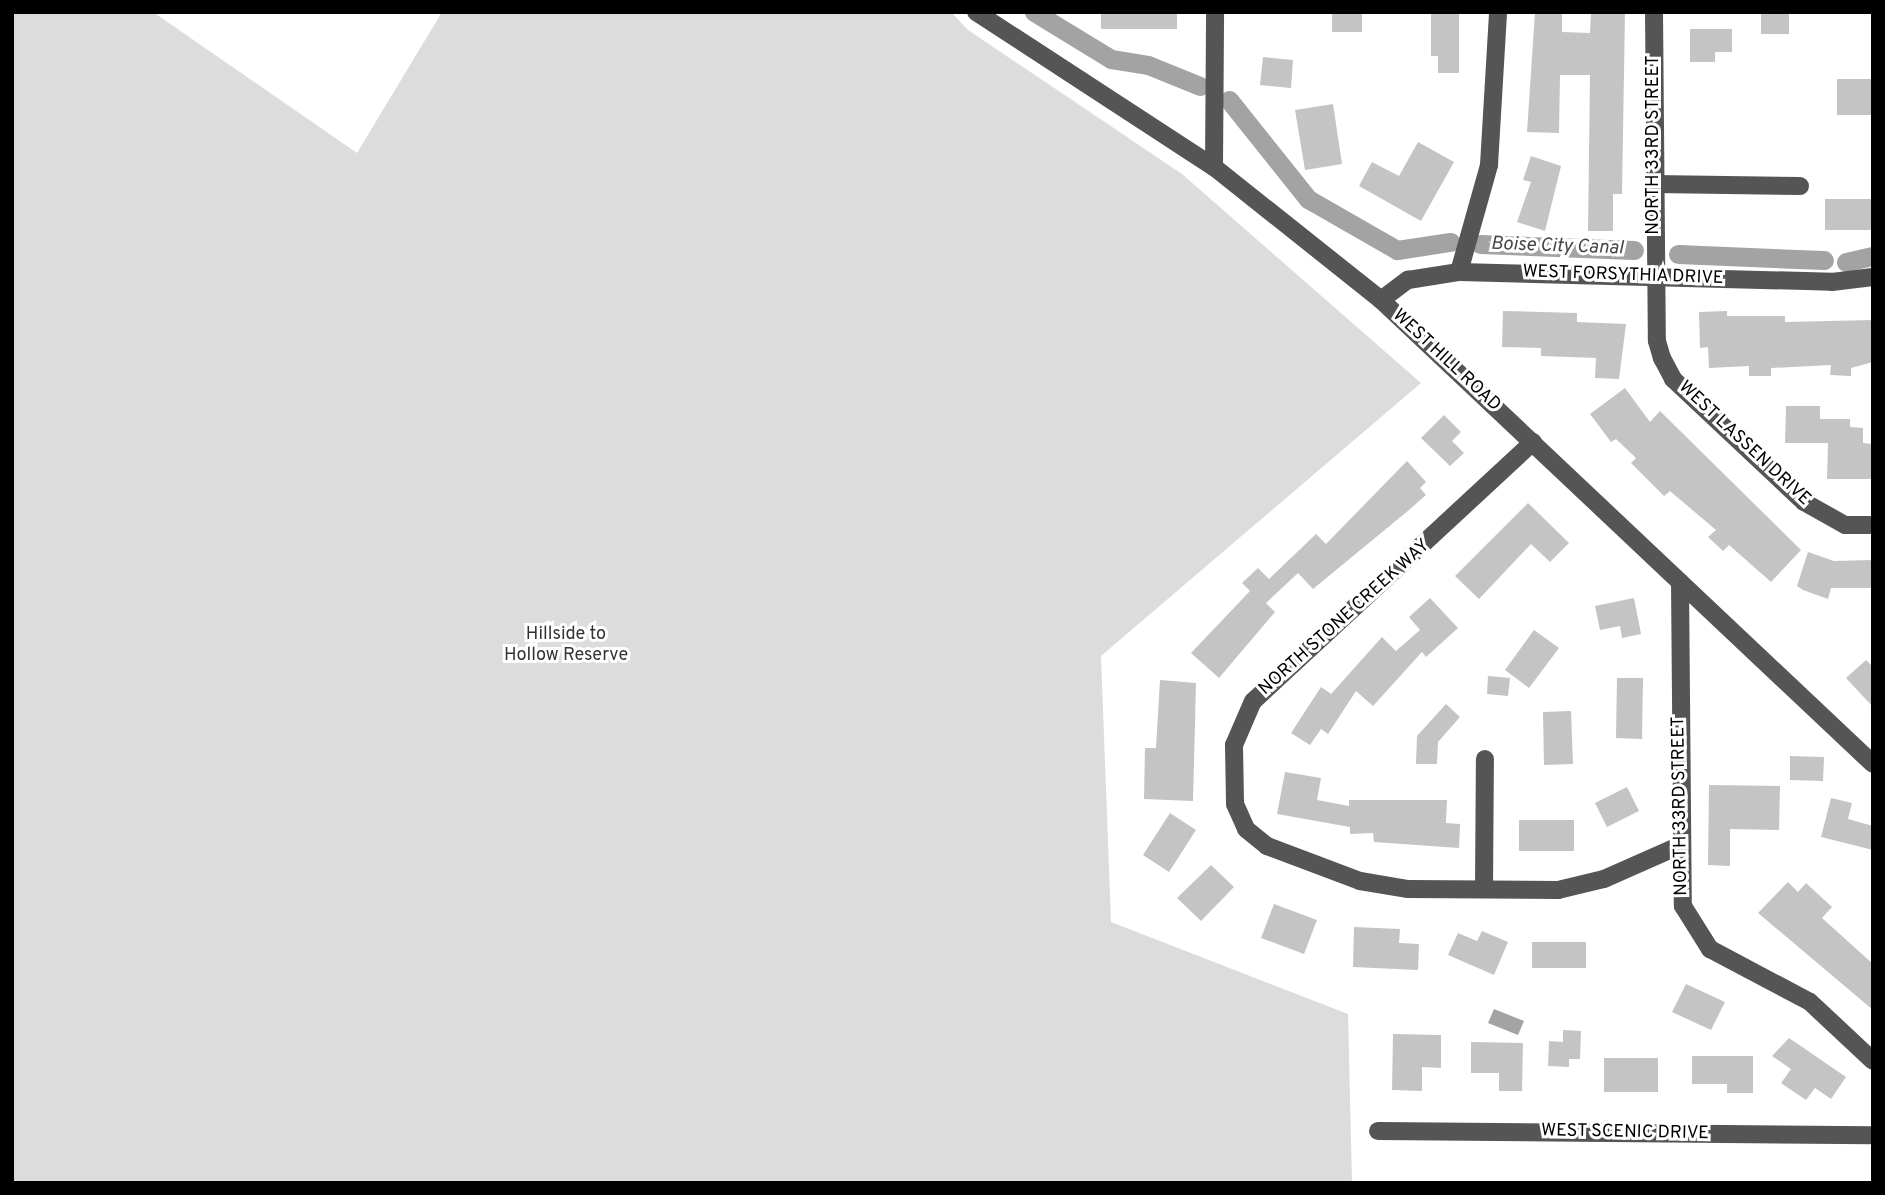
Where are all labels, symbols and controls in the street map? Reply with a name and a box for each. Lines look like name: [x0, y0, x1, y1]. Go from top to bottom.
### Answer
street label: NORTH 33RD STREET: [1643, 55, 1665, 235]
water label: Boise City Canal: [1490, 233, 1624, 261]
street label: WEST FORSYTHIA DRIVE: [1521, 262, 1725, 290]
street label: WEST HILL ROAD: [1387, 305, 1505, 417]
street label: WEST LASSEN DRIVE: [1673, 377, 1815, 511]
street label: NORTH STONE CREEK WAY: [1255, 535, 1435, 701]
park label: Hillside to Hollow Reserve: [504, 625, 628, 668]
street label: NORTH 33RD STREET: [1669, 716, 1693, 896]
street label: WEST SCENIC DRIVE: [1541, 1121, 1709, 1145]

